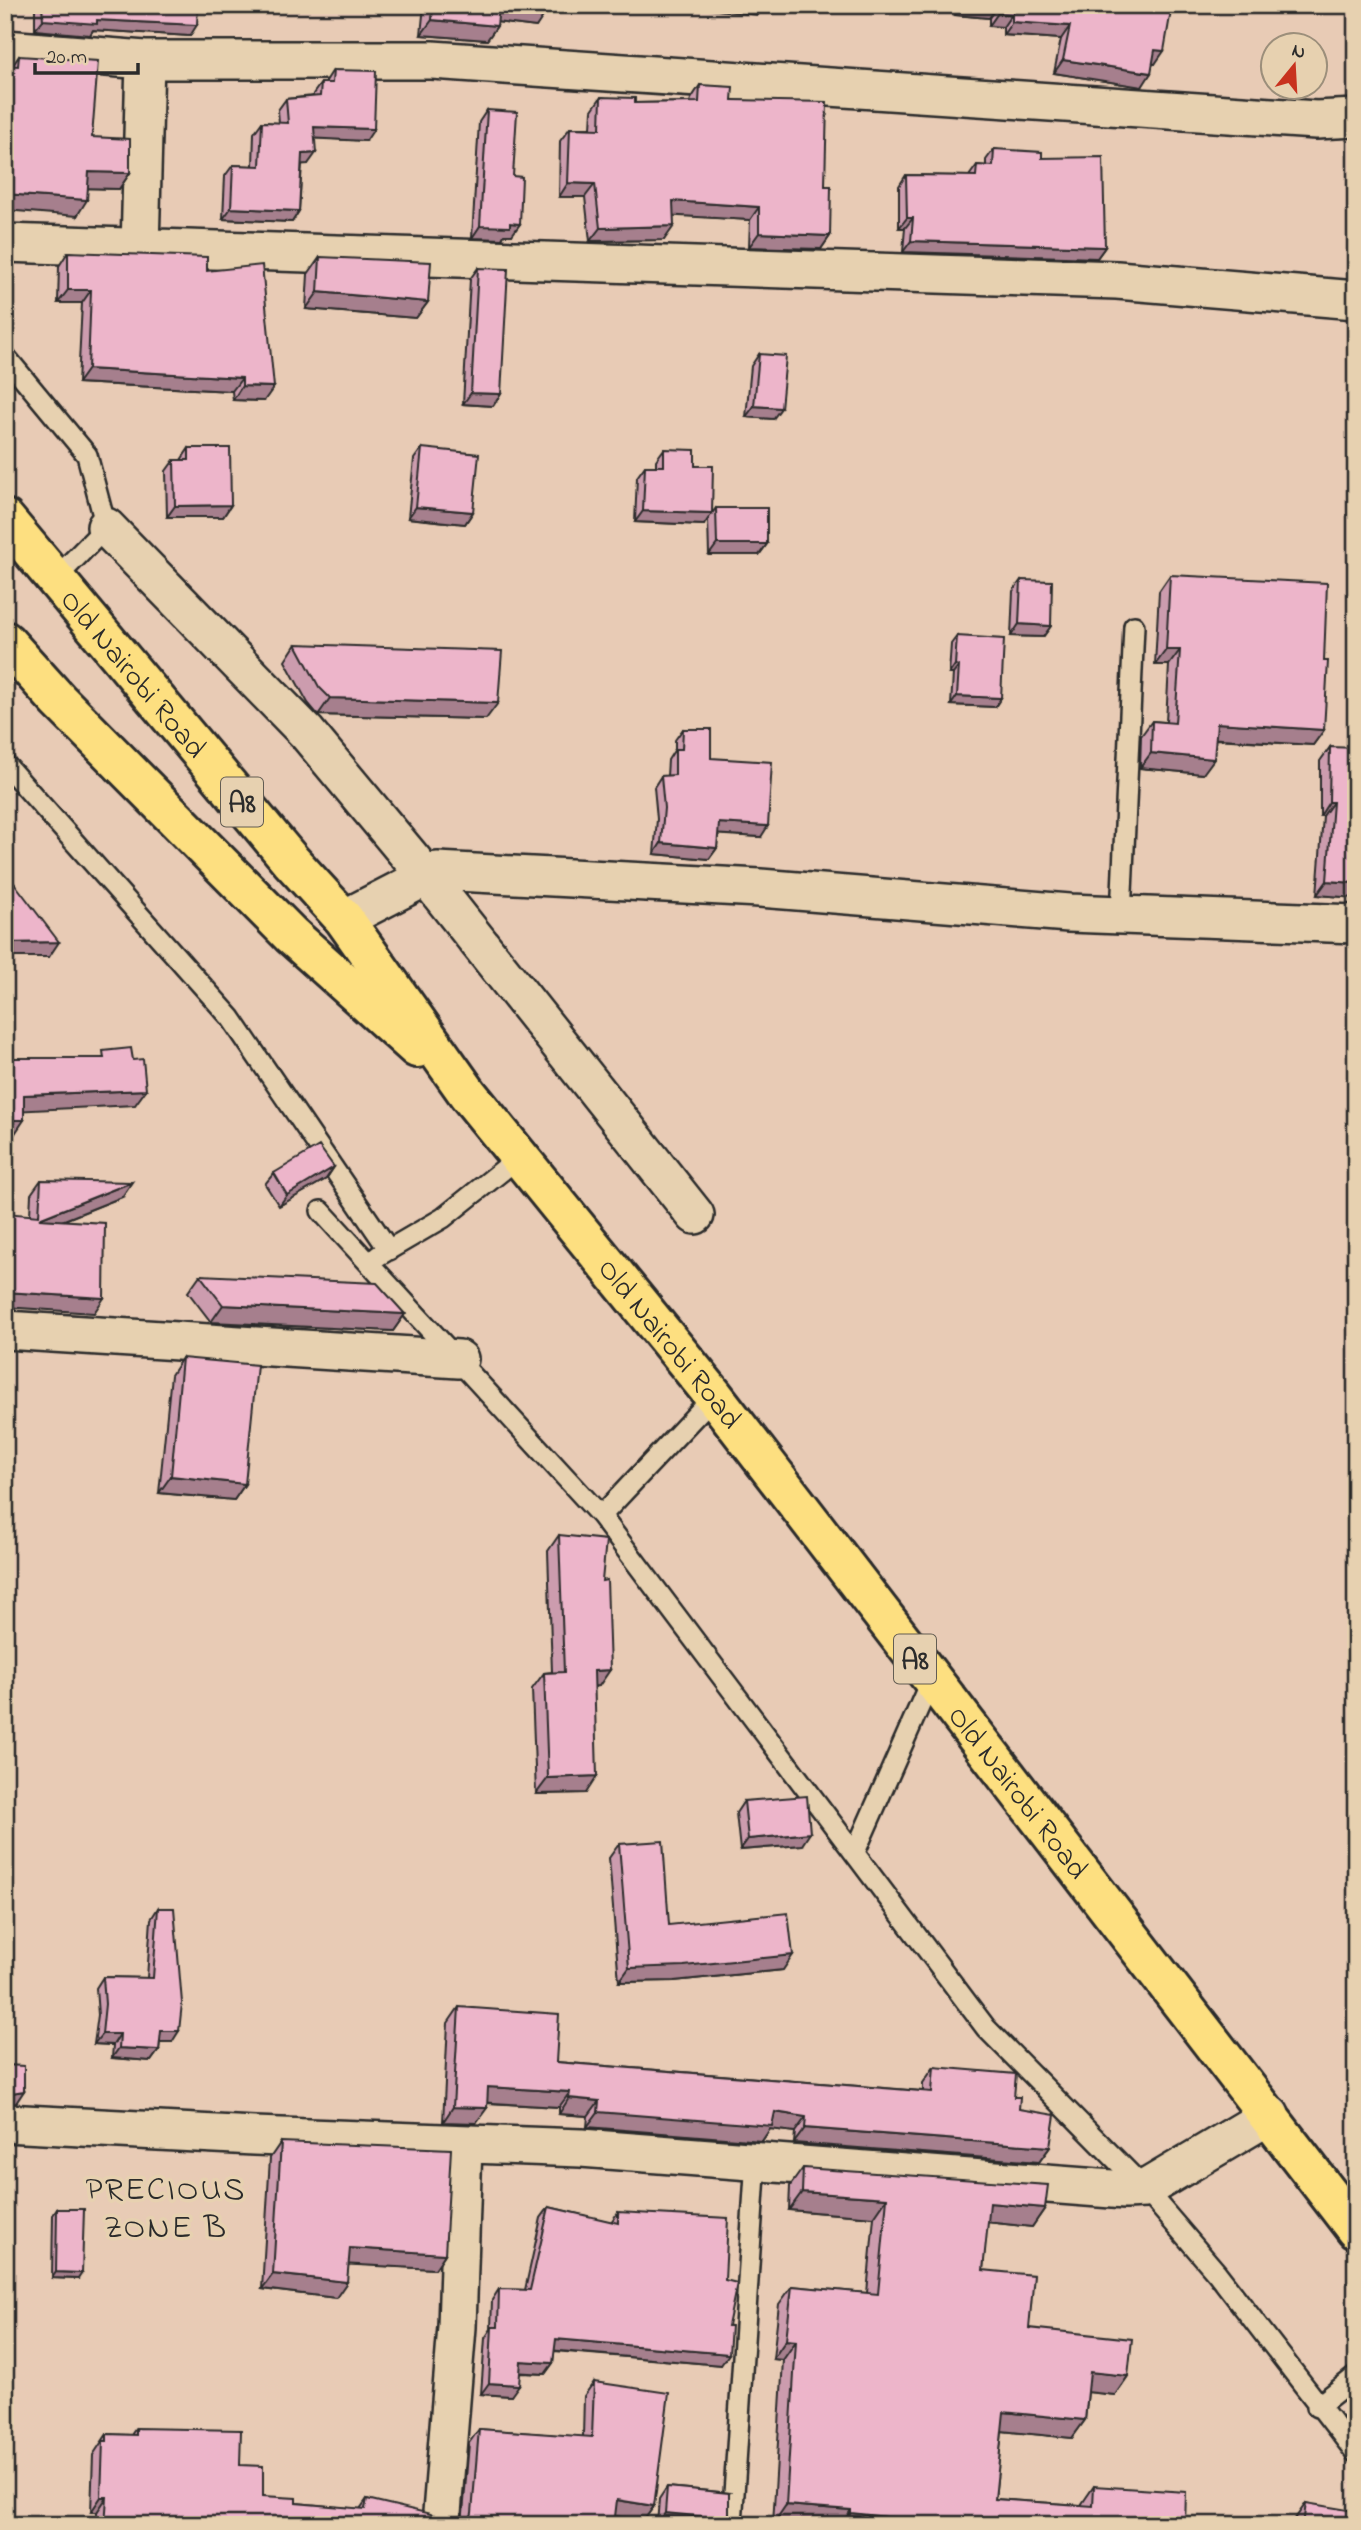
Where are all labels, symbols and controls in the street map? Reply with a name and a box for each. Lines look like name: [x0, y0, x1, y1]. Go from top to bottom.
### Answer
scale bar: [35, 32, 138, 76]
north arrow: [1260, 32, 1330, 102]
text: N: [1288, 37, 1309, 67]
text: 20 m: [46, 43, 87, 73]
street label: Old Nairobi Road: [48, 581, 216, 770]
road number: A8: [221, 778, 263, 826]
street label: Old Nairobi Road: [585, 1250, 751, 1440]
road number: A8: [894, 1634, 936, 1684]
street label: Old Nairobi Road: [935, 1697, 1098, 1890]
district label: PRECIOUS ZONE B: [86, 2167, 246, 2253]

